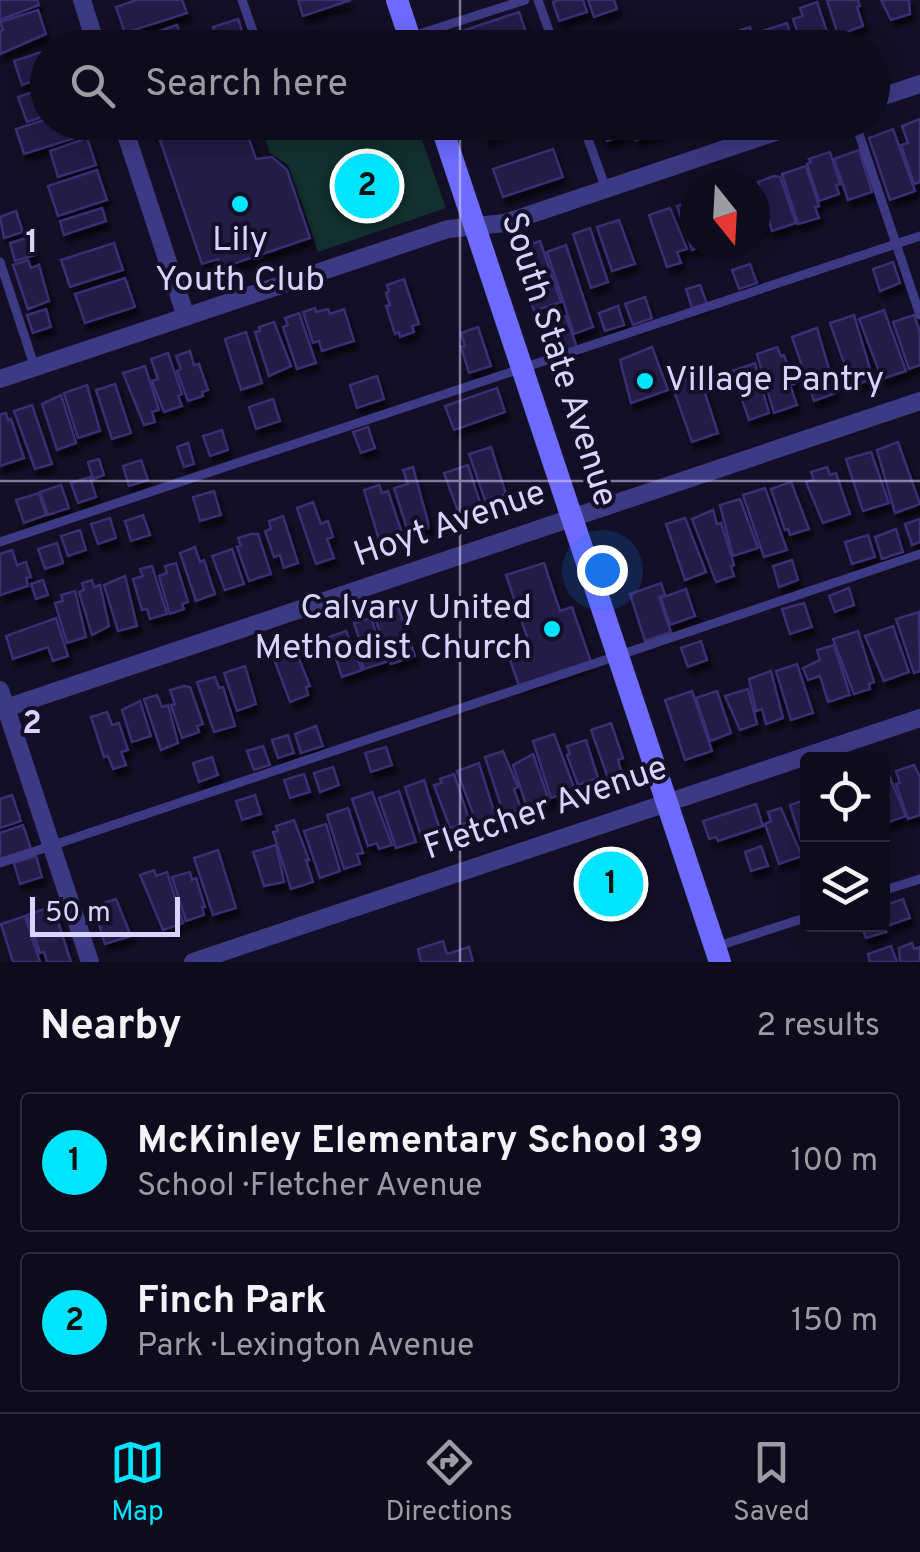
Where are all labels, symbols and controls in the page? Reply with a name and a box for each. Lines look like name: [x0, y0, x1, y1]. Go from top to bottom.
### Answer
search box: [30, 30, 890, 140]
icon: search: [65, 58, 120, 113]
text: Search here: [145, 61, 348, 110]
pin: 2: [334, 148, 400, 224]
north arrow: [680, 170, 770, 260]
marker: Lily Youth Club: [229, 193, 251, 215]
street label: South State Avenue: [490, 207, 626, 513]
place label: Lily Youth Club: [155, 219, 325, 303]
text: 1: [26, 224, 38, 264]
place label: Village Pantry: [665, 359, 884, 403]
marker: Village Pantry: [634, 370, 656, 392]
street label: Hoyt Avenue: [348, 472, 552, 578]
your location: [577, 545, 628, 596]
place label: Calvary United Methodist Church: [254, 587, 532, 671]
marker: Calvary United Methodist Church: [541, 618, 563, 640]
text: 2: [22, 705, 42, 745]
street label: Fletcher Avenue: [418, 747, 674, 871]
map controls: [800, 752, 890, 932]
button: locate: [800, 752, 890, 842]
button: layers: [800, 842, 890, 932]
pin: 1: [578, 846, 644, 922]
scale bar: [30, 892, 180, 936]
text: 50 m: [45, 896, 111, 932]
text: Nearby: [40, 1001, 182, 1054]
text: 2 results: [756, 1007, 880, 1047]
text: McKinley Elementary School 39: [137, 1118, 703, 1167]
text: 1: [68, 1142, 81, 1182]
text: 100 m: [791, 1142, 878, 1182]
text: School · Fletcher Avenue: [137, 1167, 482, 1207]
text: Finch Park: [137, 1278, 327, 1327]
text: 2: [65, 1302, 84, 1342]
text: 150 m: [791, 1302, 878, 1342]
text: Park · Lexington Avenue: [137, 1327, 474, 1367]
tab: Map: [110, 1435, 165, 1531]
tab: Directions: [385, 1435, 513, 1531]
tab: Saved: [733, 1435, 810, 1531]

